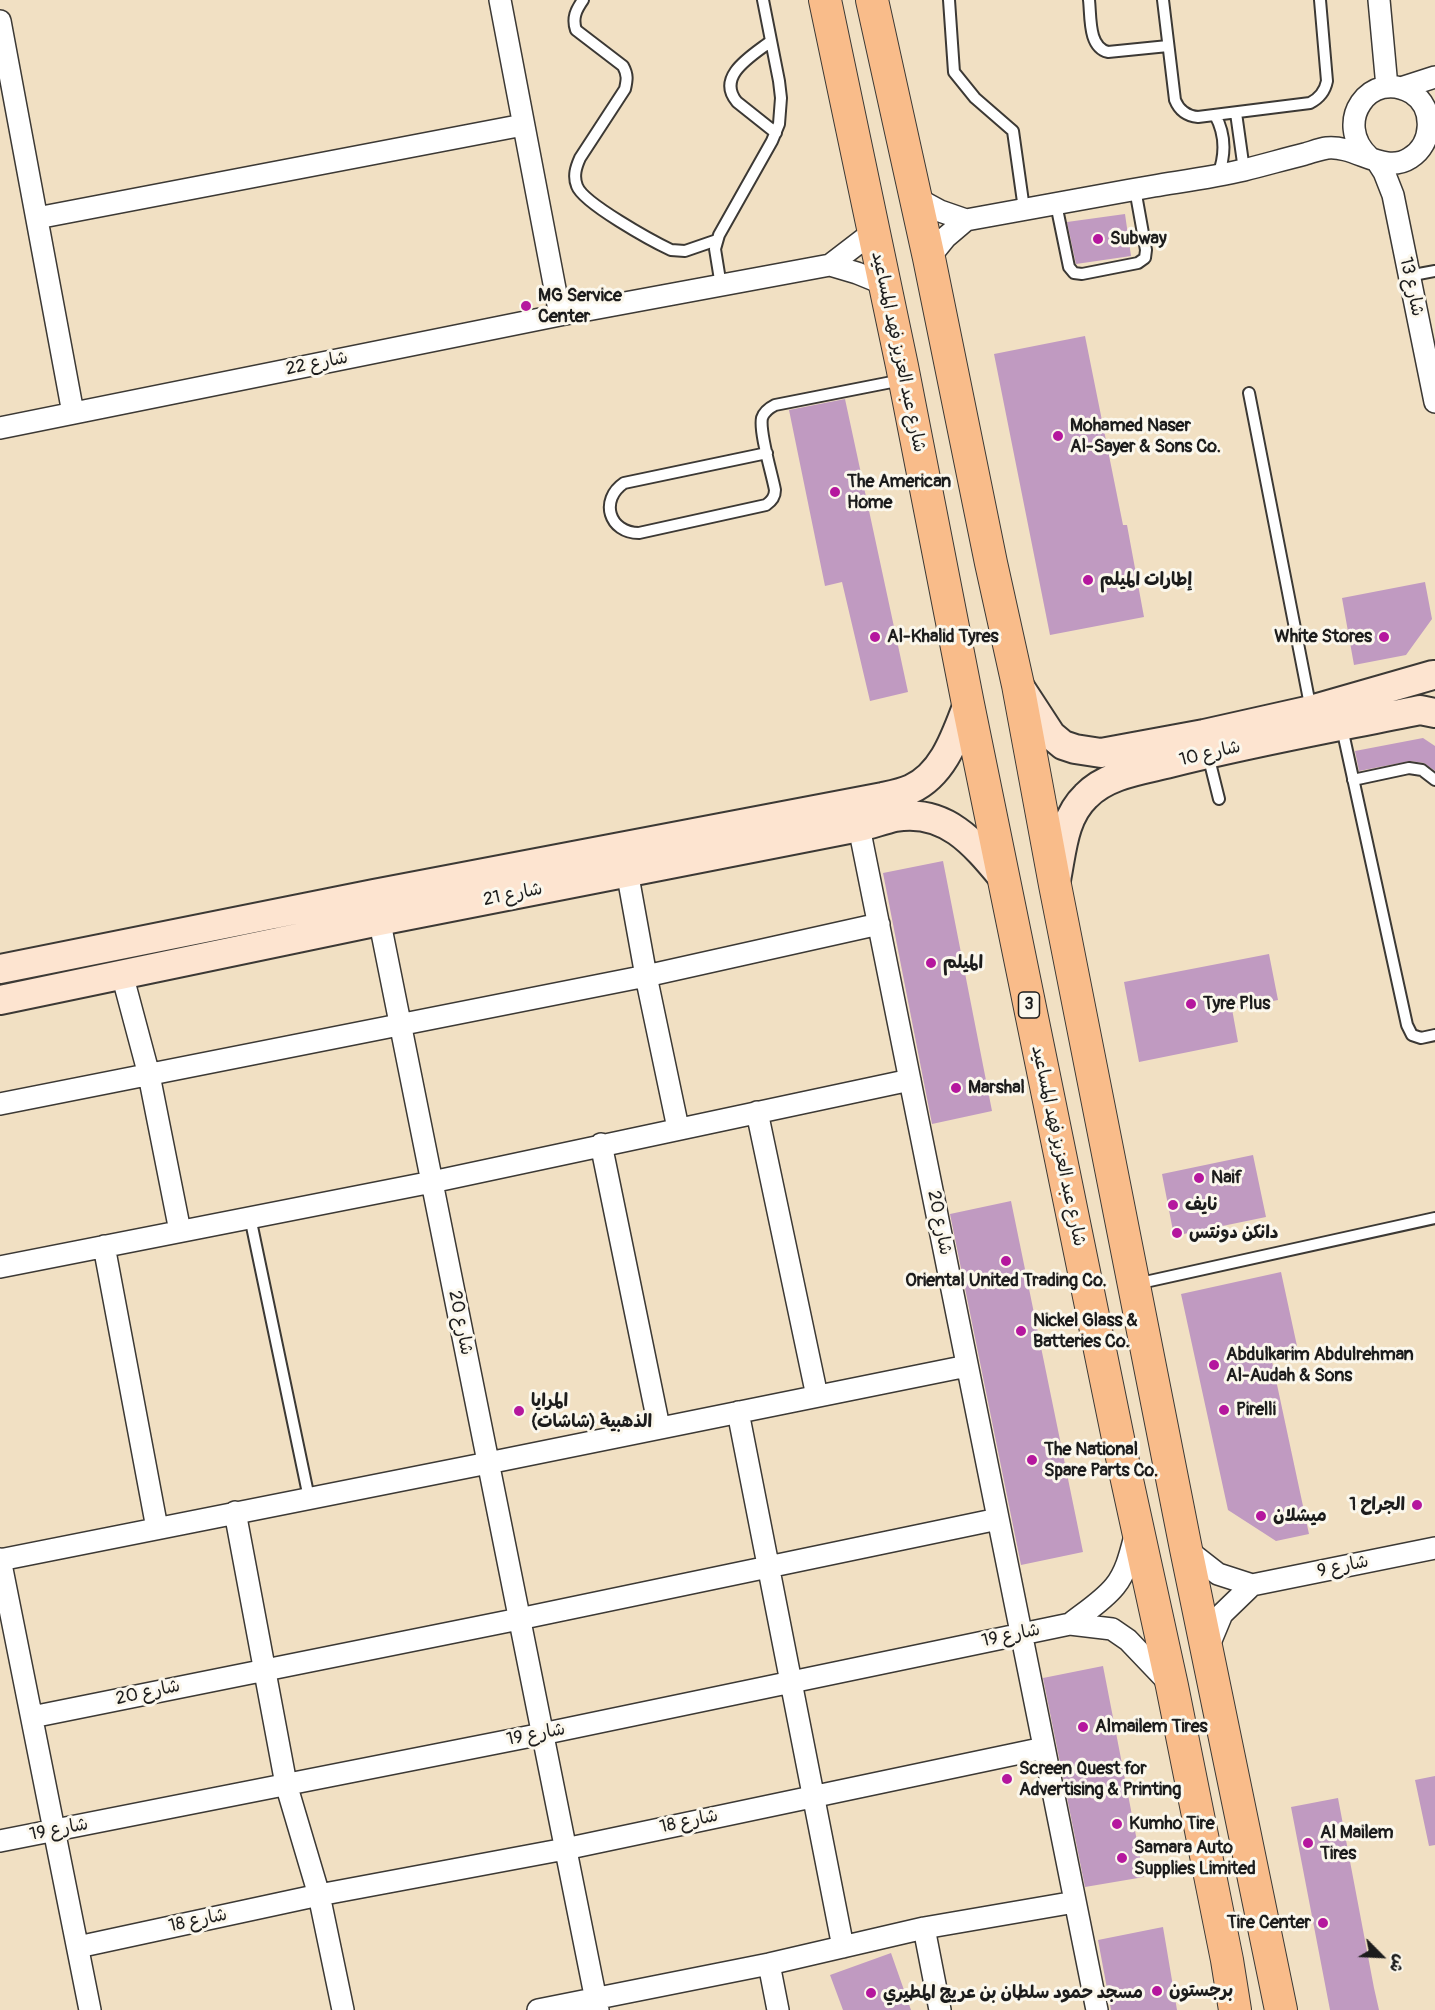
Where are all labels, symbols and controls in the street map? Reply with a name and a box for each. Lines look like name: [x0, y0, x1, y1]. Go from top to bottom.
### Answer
place label: Subway: [1110, 228, 1167, 250]
marker: Subway: [1091, 232, 1105, 246]
street label: شارع عبد العزيز فهد المساعيد: [866, 250, 930, 454]
street label: شارع 13: [1394, 255, 1428, 319]
place label: MG Service Center: [538, 285, 622, 328]
marker: MG Service Center: [519, 299, 533, 313]
street label: شارع 22: [284, 347, 350, 381]
place label: Mohamed Naser Al-Sayer & Sons Co.: [1070, 415, 1221, 458]
marker: Mohamed Naser Al-Sayer & Sons Co.: [1051, 429, 1065, 443]
place label: The American Home: [847, 471, 951, 514]
marker: The American Home: [828, 485, 842, 499]
place label: إطارات الميلم: [1100, 569, 1192, 591]
marker: إطارات الميلم: [1081, 573, 1095, 587]
place label: Al-Khalid Tyres: [887, 626, 999, 648]
place label: White Stores: [1274, 626, 1372, 648]
marker: Al-Khalid Tyres: [868, 630, 882, 644]
marker: White Stores: [1377, 630, 1391, 644]
street label: شارع 10: [1177, 736, 1243, 772]
street label: شارع 21: [482, 879, 544, 911]
place label: الميلم: [943, 952, 983, 974]
marker: الميلم: [924, 956, 938, 970]
road number: 3: [1018, 992, 1040, 1018]
place label: Tyre Plus: [1203, 993, 1270, 1015]
marker: Tyre Plus: [1184, 997, 1198, 1011]
street label: شارع عبد العزيز فهد المساعيد: [1026, 1044, 1090, 1248]
place label: Marshal: [968, 1077, 1025, 1099]
marker: Marshal: [949, 1081, 963, 1095]
place label: Naif: [1211, 1167, 1242, 1189]
marker: Naif: [1192, 1171, 1206, 1185]
street label: شارع 20: [922, 1189, 956, 1257]
place label: نايف: [1185, 1194, 1217, 1216]
marker: نايف: [1166, 1198, 1180, 1212]
place label: دانكن دونتس: [1189, 1222, 1279, 1244]
marker: دانكن دونتس: [1170, 1226, 1184, 1240]
marker: Oriental United Trading Co.: [999, 1254, 1013, 1268]
place label: Oriental United Trading Co.: [905, 1270, 1107, 1292]
street label: شارع 20: [443, 1289, 477, 1357]
place label: Nickel Glass & Batteries Co.: [1033, 1310, 1138, 1352]
marker: Nickel Glass & Batteries Co.: [1014, 1324, 1028, 1338]
place label: Abdulkarim Abdulrehman Al-Audah & Sons: [1226, 1344, 1414, 1386]
marker: Abdulkarim Abdulrehman Al-Audah & Sons: [1207, 1358, 1221, 1372]
place label: المرايا الذهبية (شاشات): [531, 1390, 652, 1432]
place label: Pirelli: [1236, 1399, 1276, 1421]
marker: Pirelli: [1217, 1403, 1231, 1417]
marker: المرايا الذهبية (شاشات): [512, 1404, 526, 1418]
place label: The National Spare Parts Co.: [1044, 1439, 1158, 1482]
marker: The National Spare Parts Co.: [1025, 1453, 1039, 1467]
place label: الجراح 1: [1349, 1494, 1405, 1516]
marker: الجراح 1: [1410, 1498, 1424, 1512]
place label: ميشلان: [1273, 1505, 1327, 1527]
marker: ميشلان: [1254, 1509, 1268, 1523]
street label: شارع 9: [1315, 1551, 1371, 1583]
street label: شارع 19: [980, 1619, 1042, 1653]
street label: شارع 20: [114, 1676, 182, 1710]
place label: Almailem Tires: [1095, 1716, 1208, 1738]
street label: شارع 19: [505, 1719, 567, 1751]
marker: Almailem Tires: [1076, 1720, 1090, 1734]
place label: Screen Quest for Advertising & Printing: [1019, 1758, 1181, 1800]
marker: Screen Quest for Advertising & Printing: [1000, 1772, 1014, 1786]
street label: شارع 18: [658, 1805, 720, 1839]
place label: Kumho Tire: [1129, 1813, 1214, 1835]
street label: شارع 19: [28, 1814, 90, 1846]
marker: Kumho Tire: [1110, 1817, 1124, 1831]
place label: Al Mailem Tires: [1320, 1822, 1393, 1864]
marker: Al Mailem Tires: [1301, 1836, 1315, 1850]
place label: Samara Auto Supplies Limited: [1134, 1837, 1256, 1880]
marker: Samara Auto Supplies Limited: [1115, 1851, 1129, 1865]
street label: شارع 18: [167, 1904, 229, 1938]
place label: Tire Center: [1227, 1912, 1311, 1934]
marker: Tire Center: [1316, 1916, 1330, 1930]
north arrow: [1351, 1926, 1411, 1986]
text: ش: [1385, 1951, 1410, 1975]
place label: برجستون: [1169, 1980, 1233, 2002]
place label: مسجد حمود سلطان بن عريج المطيري: [883, 1982, 1143, 2004]
marker: برجستون: [1150, 1984, 1164, 1998]
marker: مسجد حمود سلطان بن عريج المطيري: [864, 1986, 878, 2000]

